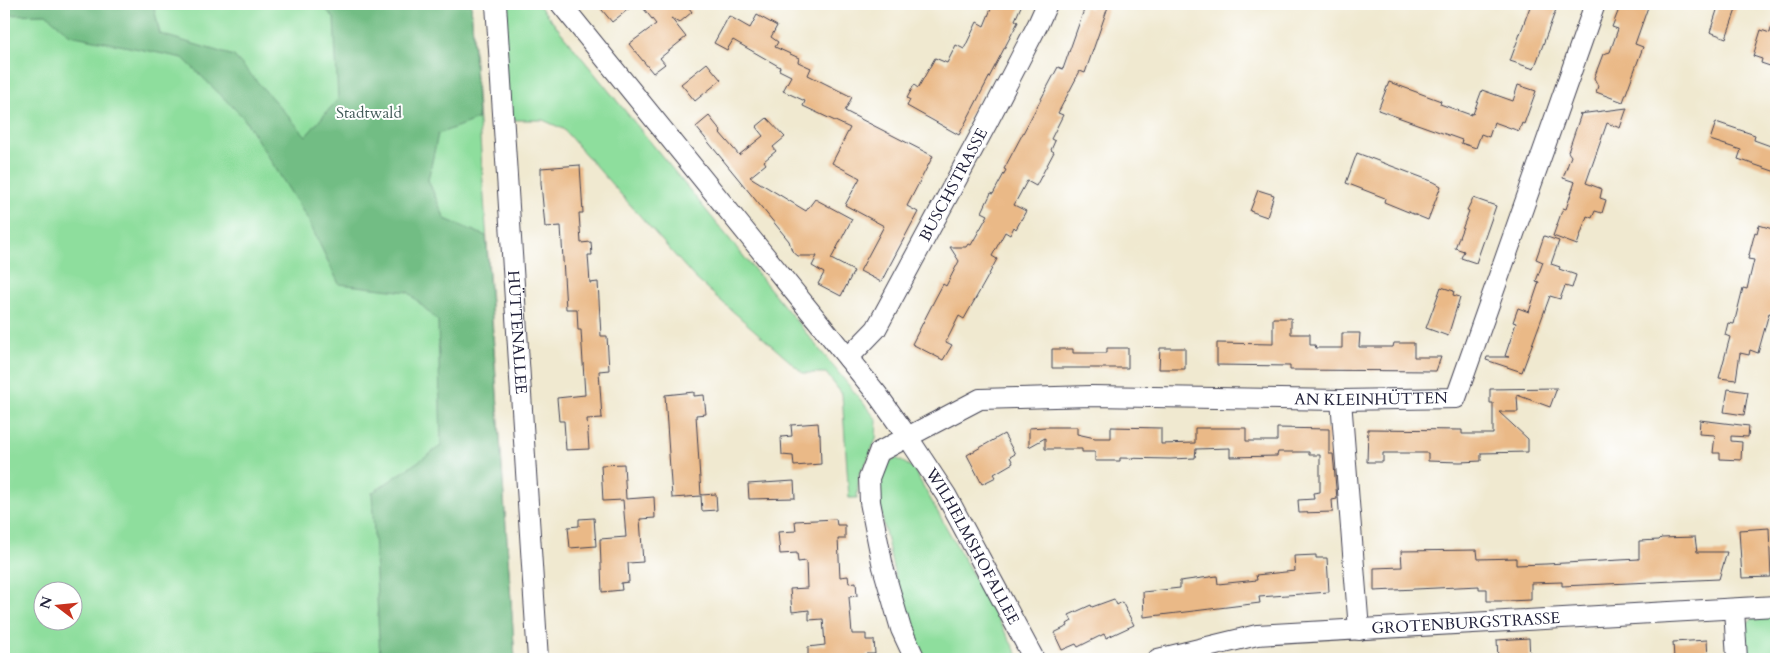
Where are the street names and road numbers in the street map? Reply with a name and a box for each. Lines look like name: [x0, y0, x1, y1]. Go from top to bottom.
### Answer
street label: BUSCHSTRASSE: [914, 124, 993, 245]
street label: HÜTTENALLEE: [502, 270, 532, 395]
street label: AN KLEINHÜTTEN: [1294, 387, 1448, 411]
street label: WILHELMSHOFALLEE: [920, 463, 1025, 629]
street label: GROTENBURGSTRASSE: [1371, 607, 1561, 640]

